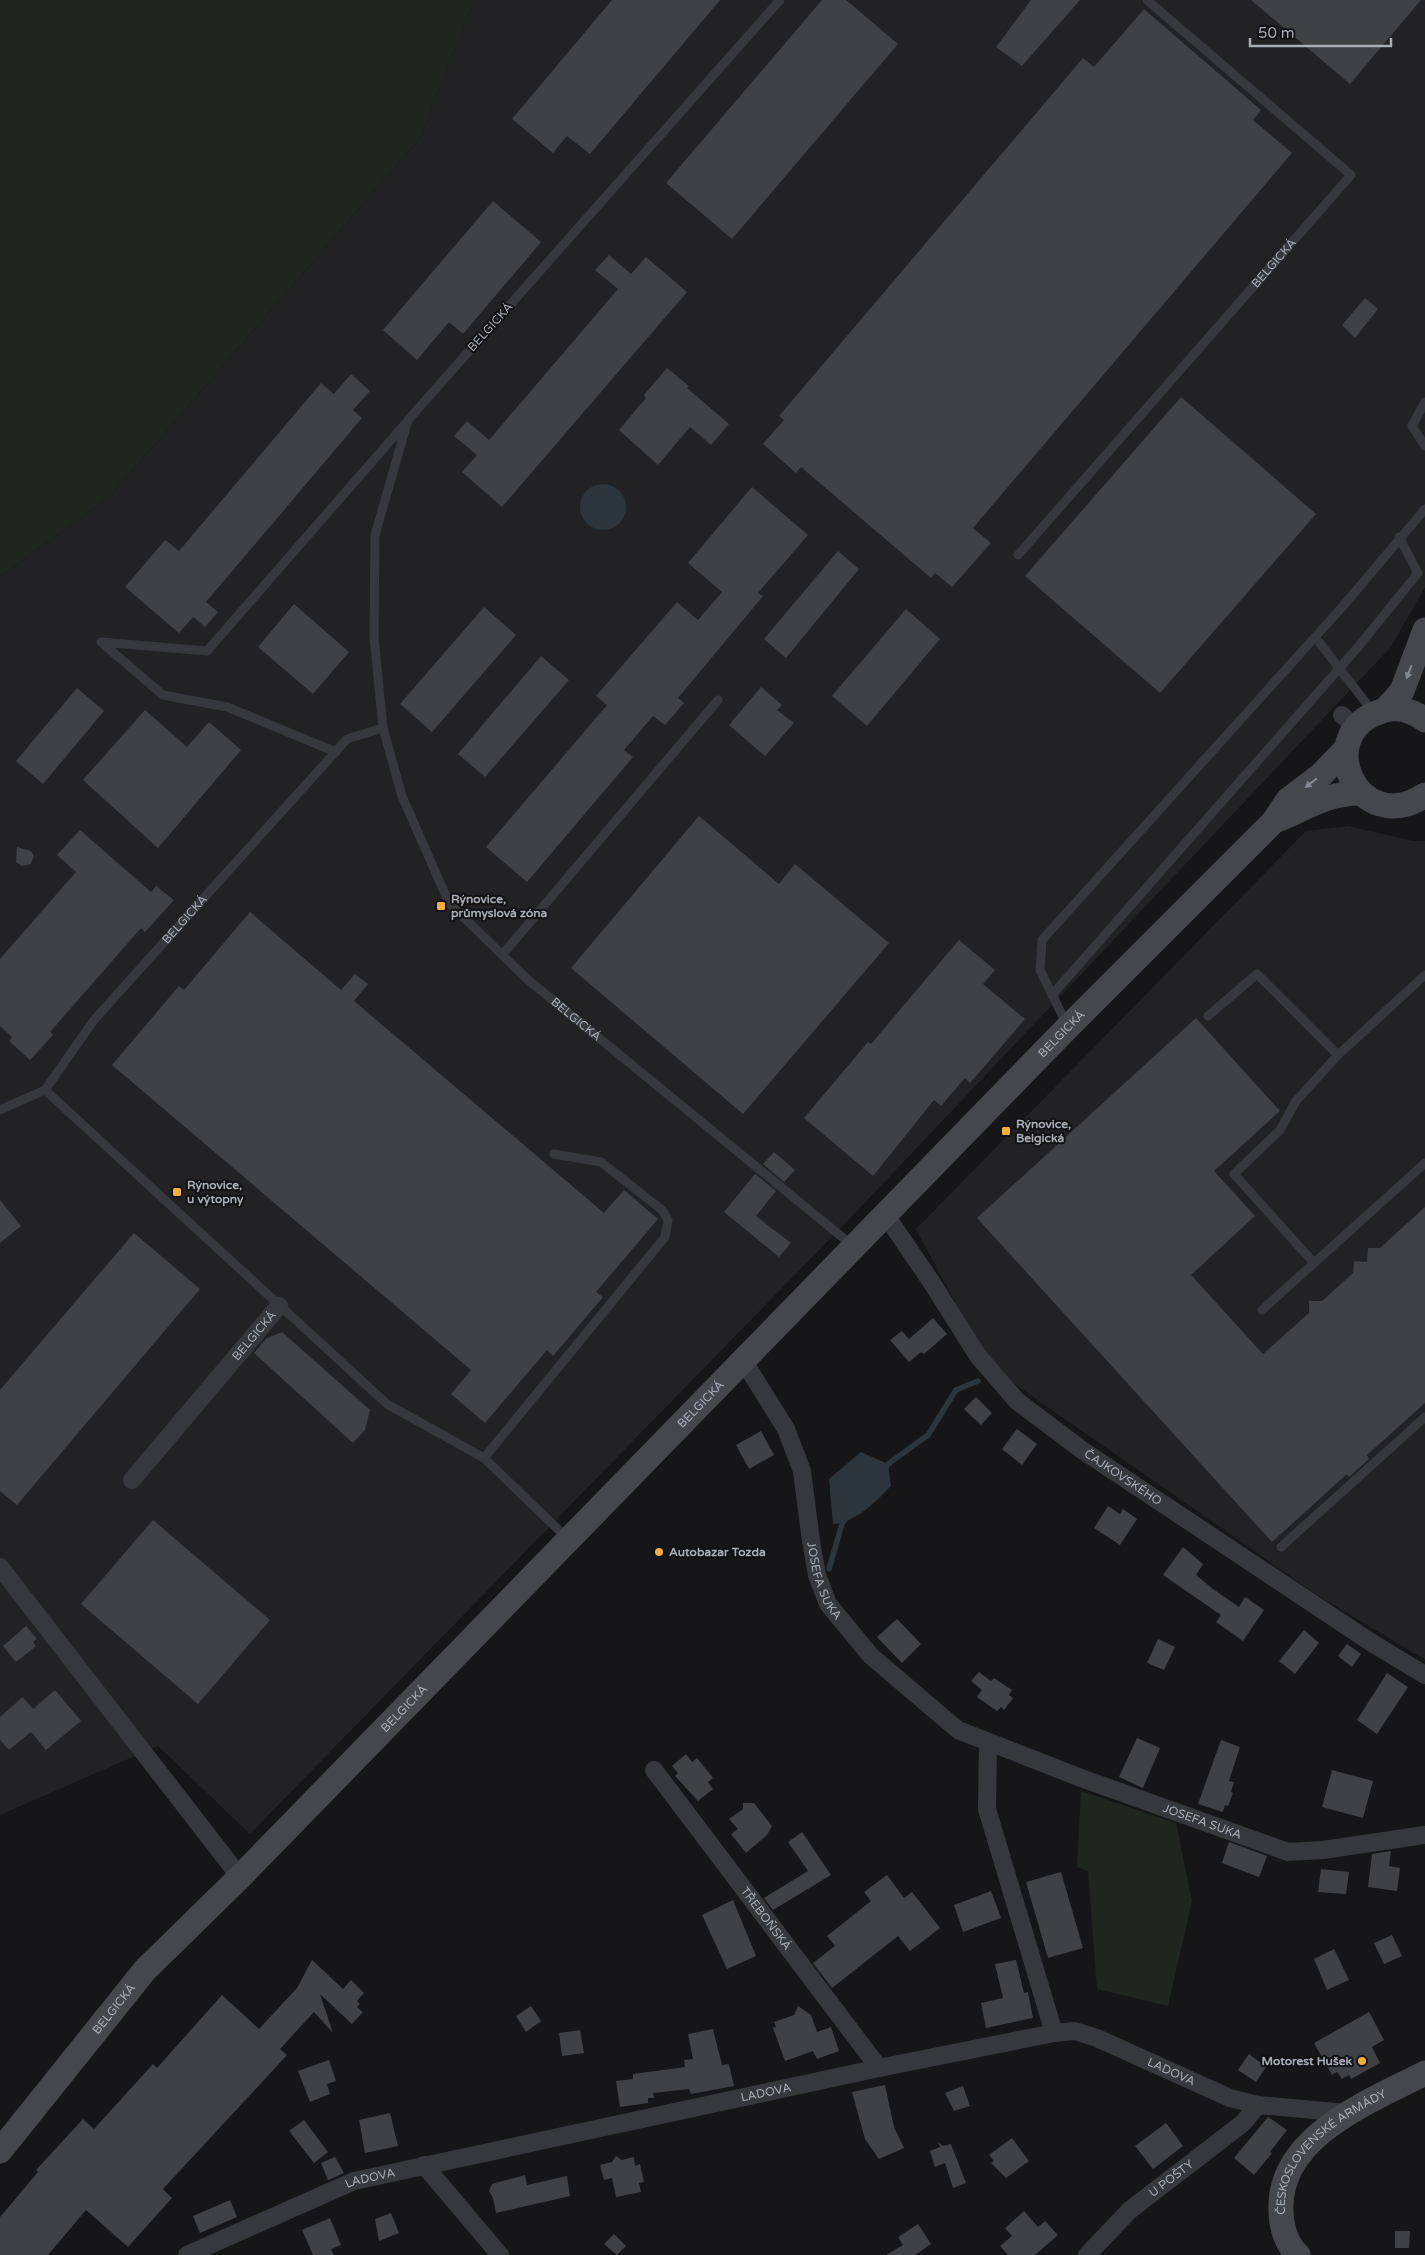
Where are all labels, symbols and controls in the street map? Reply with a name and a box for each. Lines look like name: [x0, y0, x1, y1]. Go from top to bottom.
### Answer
scale bar: [1250, 15, 1391, 47]
text: 50 m: [1258, 24, 1295, 42]
street label: BELGICKÁ: [1249, 236, 1299, 291]
street label: BELGICKÁ: [465, 300, 515, 354]
one-way arrow: [1405, 665, 1413, 680]
one-way arrow: [1305, 777, 1318, 788]
street label: BELGICKÁ: [159, 892, 210, 947]
place label: Rýnovice, průmyslová zóna: [451, 892, 548, 921]
marker: Rýnovice, průmyslová zóna: [435, 900, 447, 912]
street label: BELGICKÁ: [548, 995, 604, 1044]
street label: BELGICKÁ: [1035, 1007, 1088, 1060]
place label: Rýnovice, Belgická: [1016, 1117, 1071, 1146]
marker: Rýnovice, Belgická: [1000, 1125, 1012, 1137]
place label: Rýnovice, u výtopny: [187, 1178, 244, 1207]
marker: Rýnovice, u výtopny: [171, 1186, 183, 1198]
street label: BELGICKÁ: [229, 1308, 279, 1363]
street label: BELGICKÁ: [674, 1378, 727, 1431]
street label: ČAJKOVSKÉHO: [1082, 1446, 1165, 1508]
street label: JOSEFA SUKA: [804, 1541, 845, 1622]
place label: Autobazar Tozda: [669, 1545, 766, 1559]
marker: Autobazar Tozda: [653, 1546, 665, 1558]
street label: BELGICKÁ: [378, 1682, 430, 1735]
street label: JOSEFA SUKA: [1161, 1801, 1244, 1842]
street label: TŘEBOŇSKÁ: [738, 1884, 794, 1953]
street label: BELGICKÁ: [89, 1981, 138, 2037]
place label: Motorest Hušek: [1262, 2054, 1352, 2068]
street label: LADOVA: [1145, 2055, 1198, 2088]
marker: Motorest Hušek: [1356, 2055, 1368, 2067]
street label: LADOVA: [740, 2080, 792, 2105]
street label: ČESKOSLOVENSKÉ ARMÁDY: [1274, 2086, 1389, 2215]
street label: U POŠTY: [1146, 2157, 1196, 2200]
street label: LADOVA: [343, 2165, 396, 2191]

